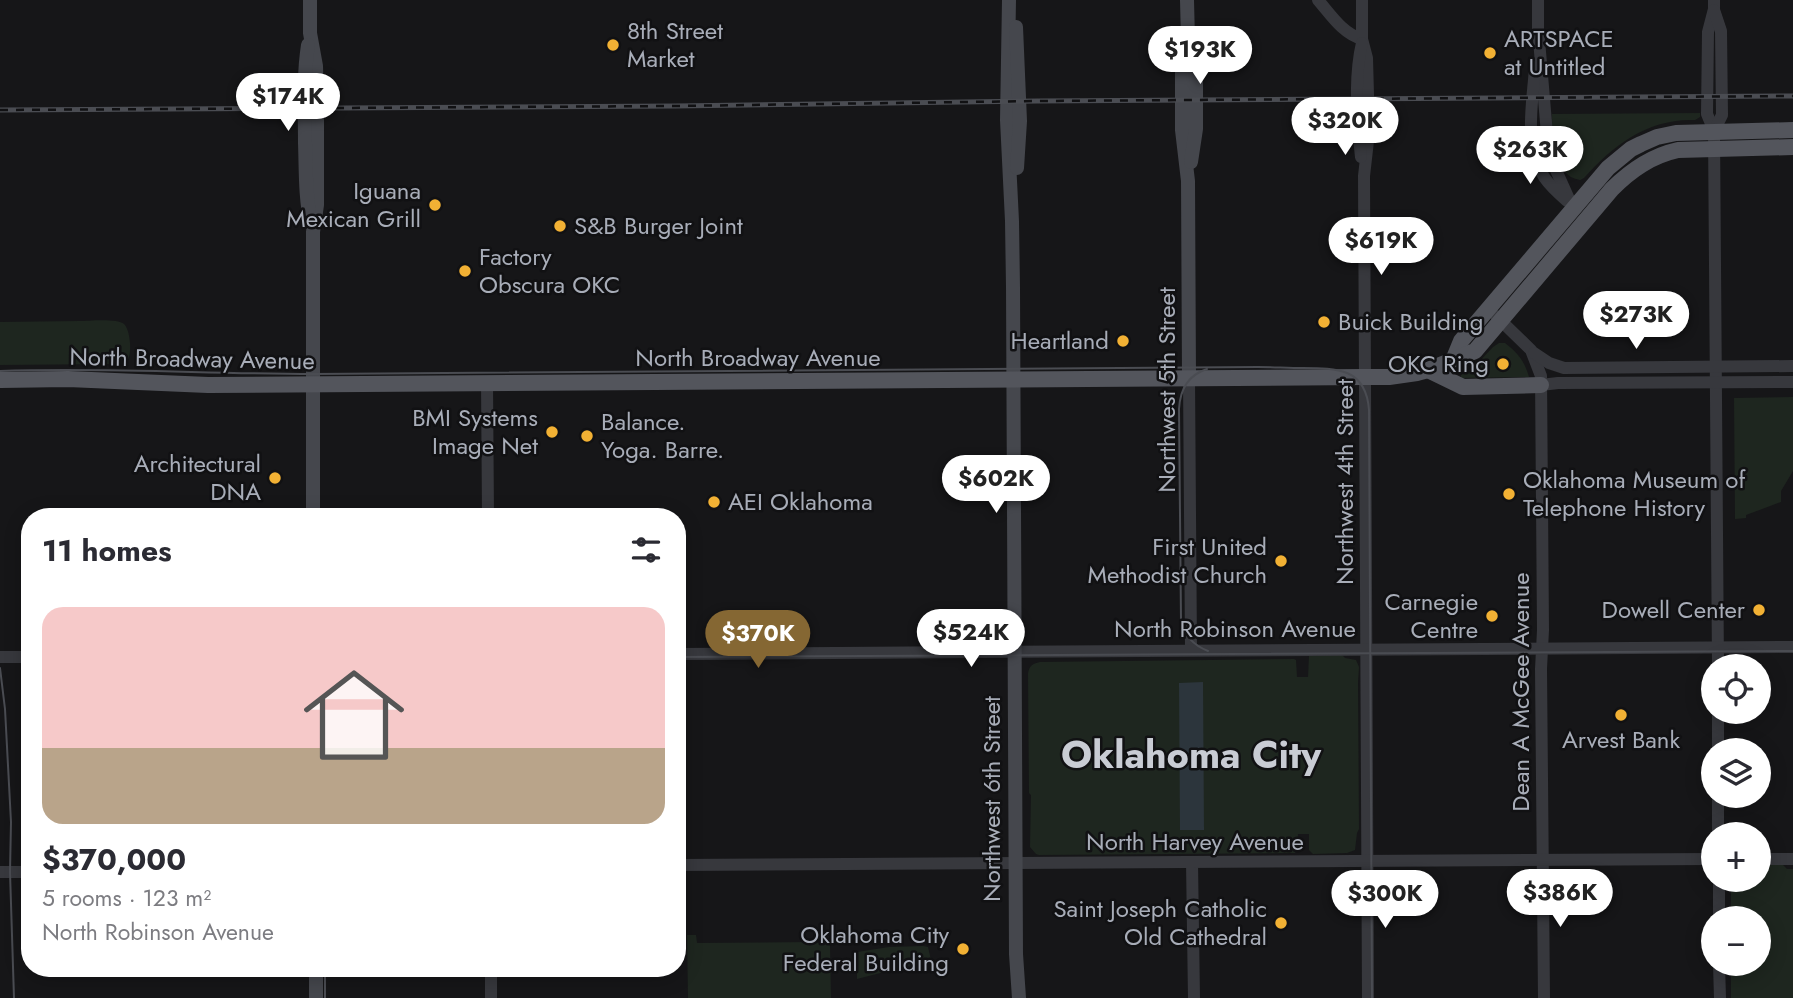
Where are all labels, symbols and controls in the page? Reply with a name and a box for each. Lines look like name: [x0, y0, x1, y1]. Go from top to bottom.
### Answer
place label: 8th Street Market: [627, 13, 723, 76]
place label: ARTSPACE at Untitled: [1504, 21, 1614, 84]
pin: $193K: [1151, 27, 1249, 86]
text: $193K: [1164, 32, 1236, 66]
marker: 8th Street Market: [605, 37, 621, 53]
marker: ARTSPACE at Untitled: [1482, 45, 1498, 61]
pin: $174K: [239, 74, 337, 133]
text: $174K: [252, 79, 324, 113]
pin: $320K: [1296, 97, 1394, 157]
text: $320K: [1308, 103, 1382, 137]
pin: $263K: [1481, 127, 1579, 186]
text: $263K: [1492, 132, 1568, 166]
place label: Iguana Mexican Grill: [286, 173, 421, 236]
marker: Iguana Mexican Grill: [427, 197, 443, 213]
place label: S&B Burger Joint: [574, 208, 743, 243]
marker: S&B Burger Joint: [552, 218, 568, 234]
pin: $619K: [1332, 218, 1430, 277]
text: $619K: [1345, 223, 1417, 257]
place label: Factory Obscura OKC: [479, 239, 620, 302]
marker: Factory Obscura OKC: [457, 263, 473, 279]
street label: Northwest 5th Street: [1149, 287, 1184, 493]
pin: $273K: [1587, 292, 1685, 351]
text: $273K: [1599, 297, 1673, 331]
place label: Buick Building: [1338, 304, 1483, 339]
marker: Buick Building: [1316, 314, 1332, 330]
place label: Heartland: [1011, 323, 1109, 358]
marker: Heartland: [1115, 333, 1131, 349]
street label: North Broadway Avenue: [69, 339, 315, 378]
street label: North Broadway Avenue: [635, 340, 881, 375]
place label: OKC Ring: [1388, 346, 1489, 381]
marker: OKC Ring: [1495, 356, 1511, 372]
street label: Northwest 4th Street: [1327, 379, 1362, 585]
place label: BMI Systems Image Net: [412, 400, 538, 463]
place label: Balance. Yoga. Barre.: [601, 404, 724, 467]
marker: BMI Systems Image Net: [544, 424, 560, 440]
marker: Balance. Yoga. Barre.: [579, 428, 595, 444]
place label: Architectural DNA: [134, 446, 261, 509]
pin: $602K: [947, 456, 1045, 515]
text: $602K: [958, 461, 1034, 495]
place label: Oklahoma Museum of Telephone History: [1523, 462, 1746, 525]
marker: Architectural DNA: [267, 470, 283, 486]
place label: AEI Oklahoma: [728, 484, 873, 519]
marker: Oklahoma Museum of Telephone History: [1501, 486, 1517, 502]
marker: AEI Oklahoma: [706, 494, 722, 510]
text: 11 homes: [42, 529, 172, 572]
place label: First United Methodist Church: [1088, 529, 1267, 592]
icon: filters: [627, 531, 665, 569]
marker: First United Methodist Church: [1273, 553, 1289, 569]
street label: Dean A McGee Avenue: [1503, 572, 1538, 812]
place label: Carnegie Centre: [1385, 584, 1478, 647]
place label: Dowell Center: [1602, 592, 1746, 627]
marker: Dowell Center: [1751, 602, 1767, 618]
marker: Carnegie Centre: [1484, 608, 1500, 624]
pin: $370K: [709, 610, 807, 670]
pin: $524K: [922, 610, 1020, 669]
street label: North Robinson Avenue: [1114, 611, 1356, 646]
text: $524K: [933, 615, 1009, 649]
text: $370K: [721, 616, 795, 650]
icon: home: [291, 652, 417, 778]
map controls: [1701, 654, 1771, 976]
button: locate: [1701, 654, 1771, 724]
street label: Northwest 6th Street: [974, 696, 1009, 902]
marker: Arvest Bank: [1613, 707, 1629, 723]
place label: Arvest Bank: [1562, 722, 1680, 757]
district label: Oklahoma City: [1061, 727, 1322, 782]
button: layers: [1701, 738, 1771, 808]
button: +: [1701, 822, 1771, 892]
street label: North Harvey Avenue: [1086, 824, 1304, 859]
text: $370,000: [42, 838, 186, 881]
pin: $300K: [1336, 870, 1434, 930]
pin: $386K: [1511, 870, 1609, 929]
text: $386K: [1523, 875, 1597, 909]
text: $300K: [1347, 876, 1423, 910]
text: 5 rooms · 123 m²: [42, 881, 211, 915]
place label: Saint Joseph Catholic Old Cathedral: [1053, 891, 1267, 954]
button: −: [1701, 906, 1771, 976]
text: North Robinson Avenue: [42, 915, 274, 949]
marker: Saint Joseph Catholic Old Cathedral: [1273, 915, 1289, 931]
place label: Oklahoma City Federal Building: [783, 917, 949, 980]
marker: Oklahoma City Federal Building: [955, 941, 971, 957]

